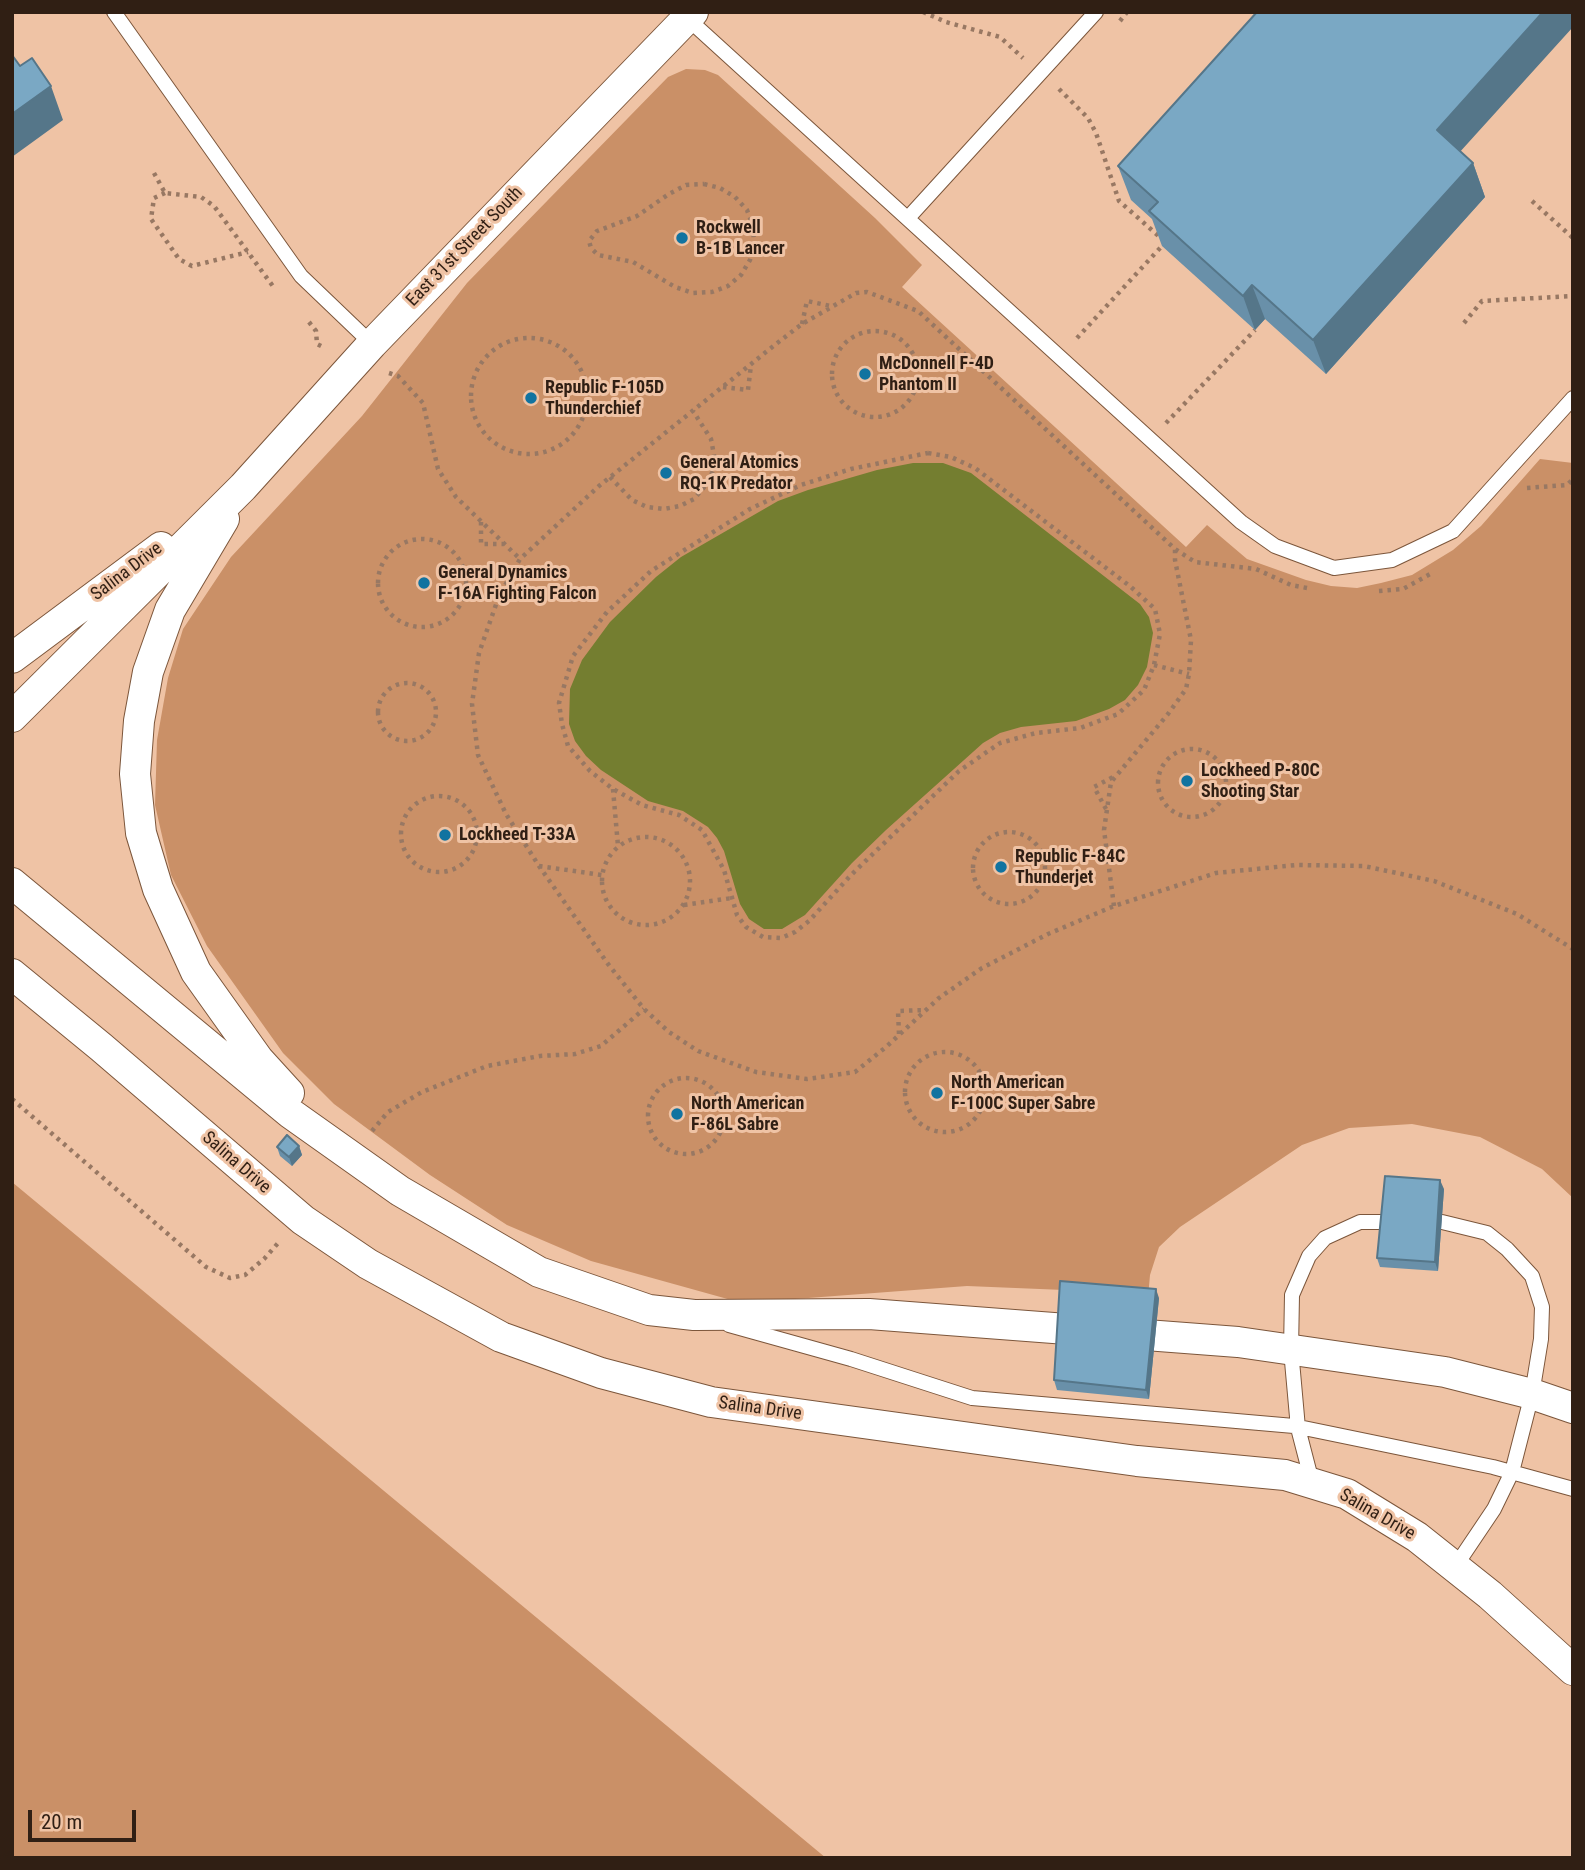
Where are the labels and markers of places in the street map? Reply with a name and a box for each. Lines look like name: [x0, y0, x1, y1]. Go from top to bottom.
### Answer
place label: Rockwell B-1B Lancer: [696, 217, 785, 260]
marker: Rockwell B-1B Lancer: [674, 230, 690, 246]
place label: McDonnell F-4D Phantom II: [879, 353, 994, 396]
marker: McDonnell F-4D Phantom II: [857, 366, 873, 382]
place label: Republic F-105D Thunderchief: [545, 377, 664, 420]
marker: Republic F-105D Thunderchief: [523, 390, 539, 406]
place label: General Atomics RQ-1K Predator: [680, 452, 799, 494]
marker: General Atomics RQ-1K Predator: [658, 465, 674, 481]
place label: General Dynamics F-16A Fighting Falcon: [438, 562, 597, 604]
marker: General Dynamics F-16A Fighting Falcon: [416, 575, 432, 591]
place label: Lockheed P-80C Shooting Star: [1201, 760, 1320, 802]
marker: Lockheed P-80C Shooting Star: [1179, 773, 1195, 789]
place label: Lockheed T-33A: [459, 824, 575, 846]
marker: Lockheed T-33A: [437, 827, 453, 843]
place label: Republic F-84C Thunderjet: [1015, 846, 1125, 888]
marker: Republic F-84C Thunderjet: [993, 859, 1009, 875]
place label: North American F-100C Super Sabre: [951, 1072, 1095, 1114]
marker: North American F-100C Super Sabre: [929, 1085, 945, 1101]
place label: North American F-86L Sabre: [691, 1093, 804, 1136]
marker: North American F-86L Sabre: [669, 1106, 685, 1122]

